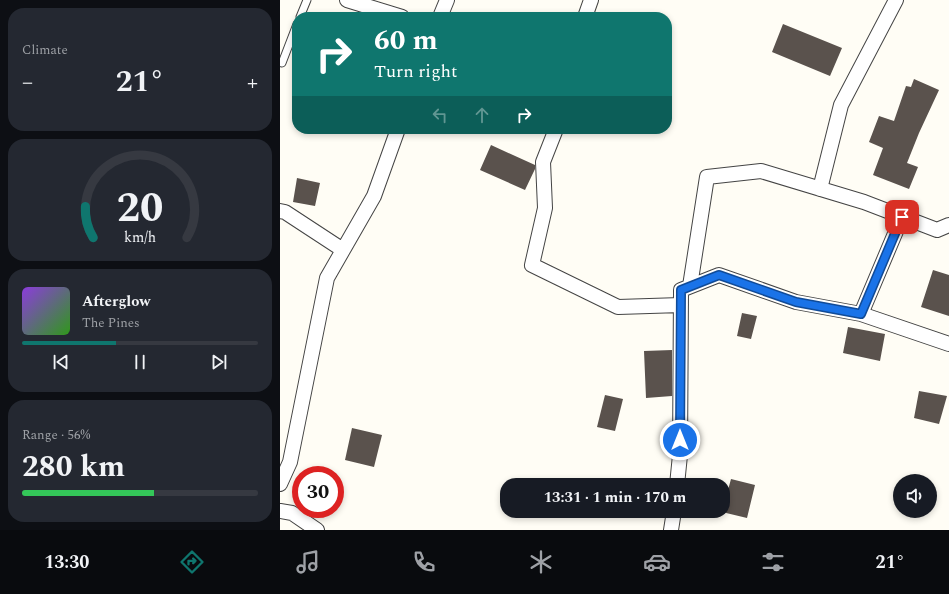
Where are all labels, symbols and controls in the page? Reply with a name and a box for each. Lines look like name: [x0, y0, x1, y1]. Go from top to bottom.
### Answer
text: 60 m: [374, 19, 438, 62]
icon: right: [308, 28, 360, 80]
text: Climate: [22, 40, 68, 60]
text: Turn right: [374, 58, 457, 85]
text: 21°: [116, 59, 164, 105]
text: −: [22, 66, 33, 99]
text: +: [247, 66, 258, 99]
icon: left: [429, 104, 451, 126]
icon: ahead: [471, 104, 493, 126]
icon: right: [513, 104, 535, 126]
text: 20: [117, 177, 163, 240]
pin: [885, 200, 919, 234]
icon: arrive: [891, 206, 913, 228]
text: km/h: [124, 226, 156, 248]
text: Afterglow: [82, 290, 150, 313]
text: The Pines: [82, 313, 140, 333]
icon: previous: [50, 351, 72, 373]
icon: pause: [129, 351, 151, 373]
icon: next: [208, 351, 230, 373]
position arrow: [659, 419, 701, 461]
text: Range · 56%: [22, 425, 90, 445]
text: 280 km: [22, 444, 125, 490]
speed limit sign: 30: [292, 466, 344, 518]
map controls: [893, 474, 937, 518]
button: sound: [893, 474, 937, 518]
text: 13:31 · 1 min · 170 m: [544, 486, 686, 509]
icon: directions: [178, 548, 206, 576]
icon: music: [294, 548, 322, 576]
icon: phone: [410, 548, 438, 576]
icon: climate: [527, 548, 555, 576]
icon: car: [643, 548, 671, 576]
icon: filters: [759, 548, 787, 576]
text: 13:30: [44, 549, 89, 576]
text: 21°: [876, 549, 905, 576]

